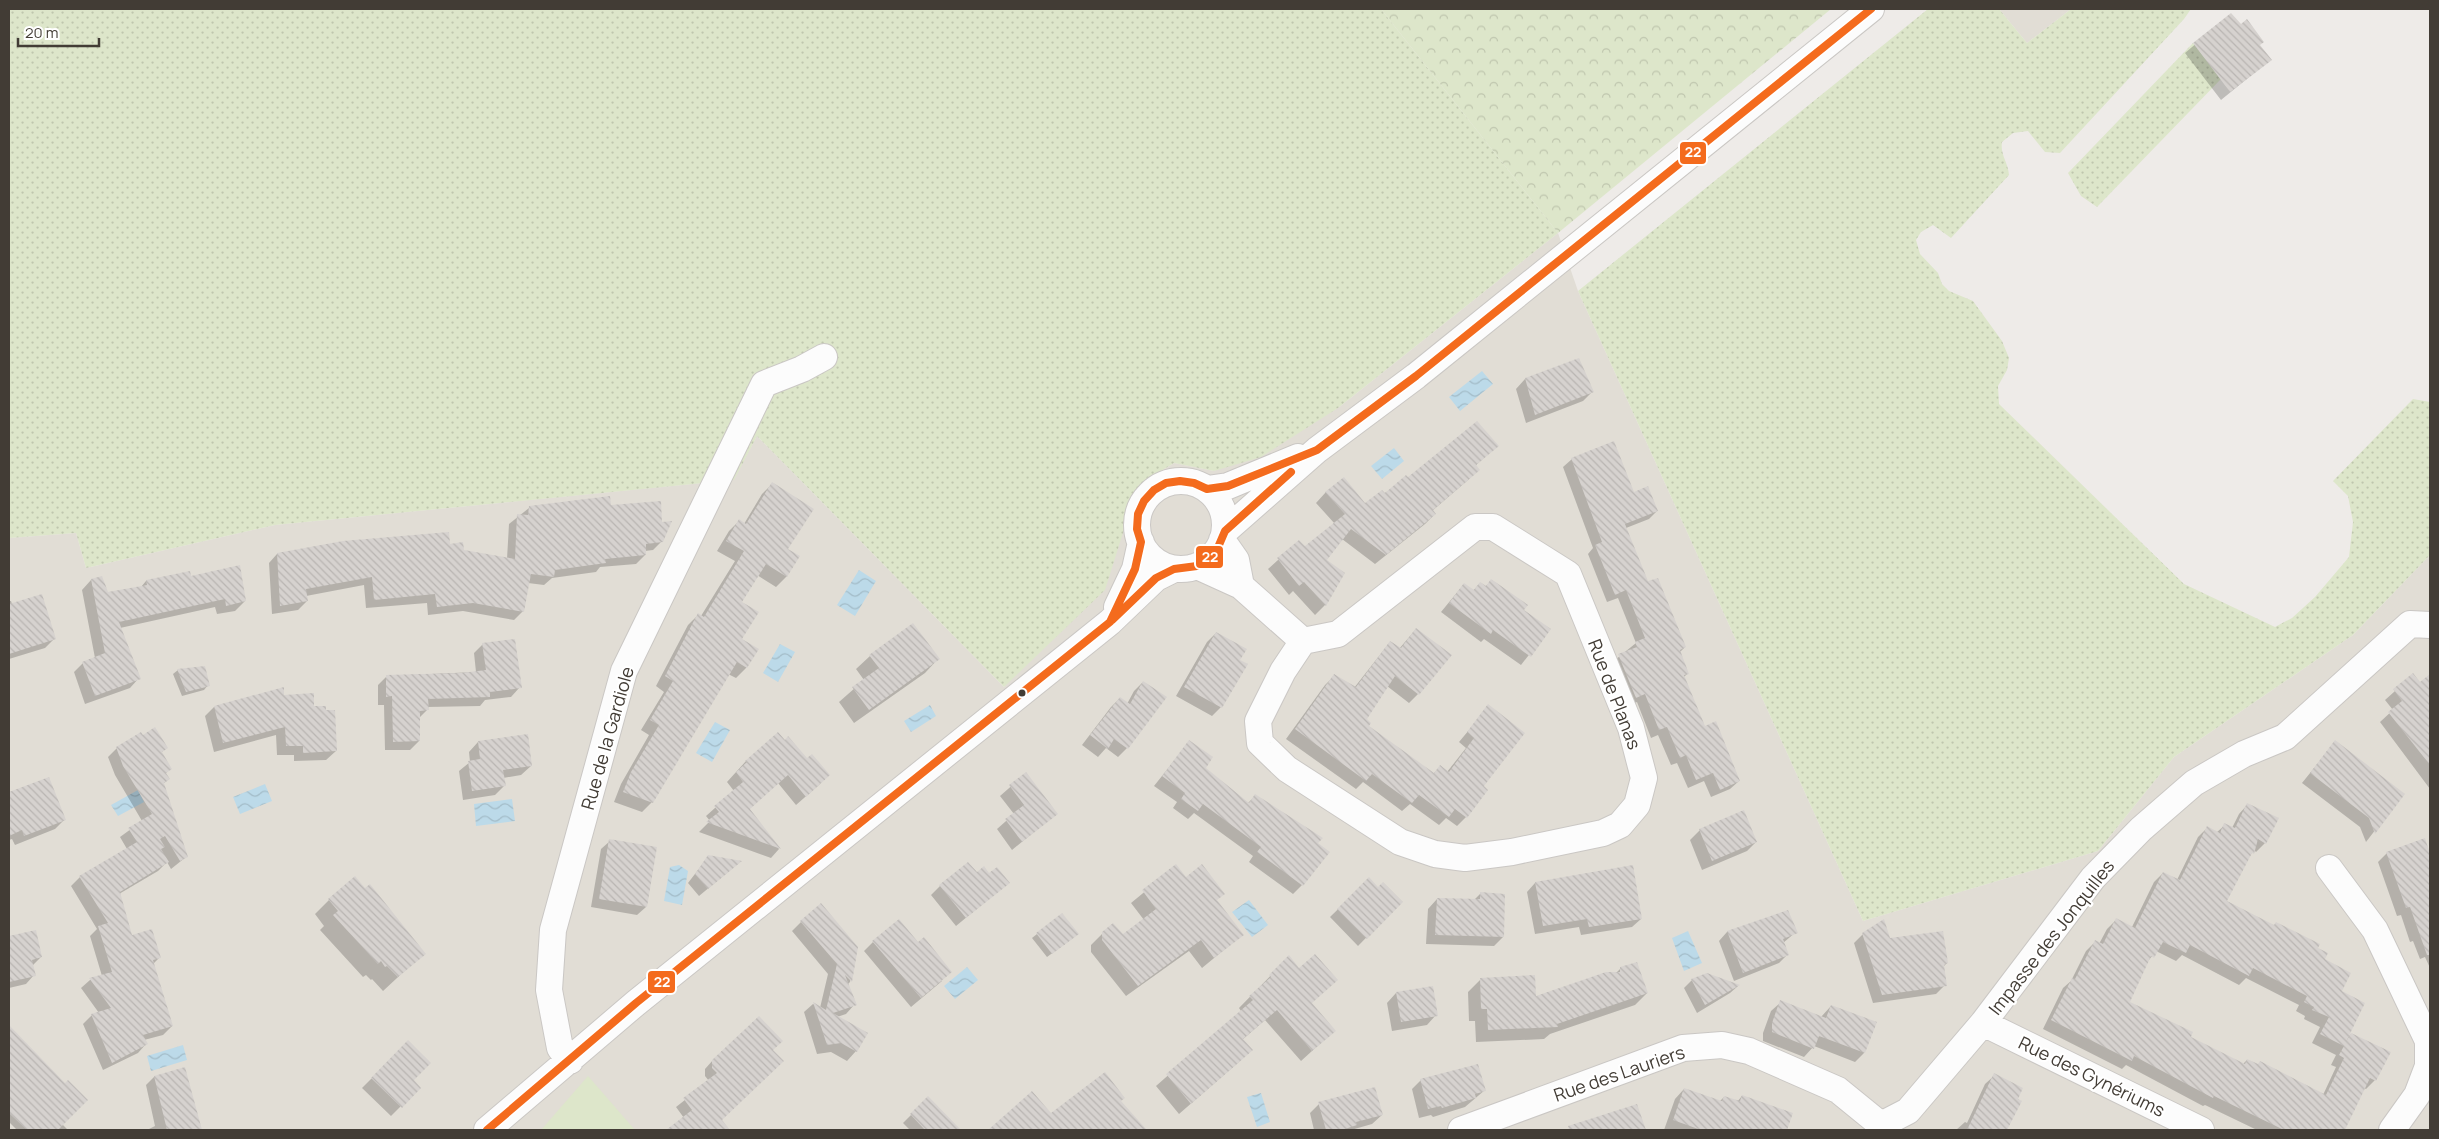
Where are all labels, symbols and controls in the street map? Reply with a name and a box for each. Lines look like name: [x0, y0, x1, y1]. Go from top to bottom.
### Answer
scale bar: [18, 15, 99, 47]
text: 20 m: [25, 22, 58, 43]
line badge: 22: [1679, 141, 1707, 165]
text: 22: [1685, 142, 1701, 161]
line badge: 22: [1195, 545, 1224, 569]
text: 22: [1202, 547, 1218, 566]
street label: Rue de Planas: [1583, 635, 1647, 753]
street label: Rue de la Gardiole: [575, 664, 639, 812]
unlabelled marker: [1017, 688, 1027, 698]
street label: Impasse des Jonquilles: [1983, 854, 2119, 1020]
line badge: 22: [647, 970, 676, 994]
text: 22: [654, 972, 670, 991]
street label: Rue des Gynériums: [2015, 1030, 2169, 1122]
street label: Rue des Lauriers: [1550, 1039, 1688, 1107]

